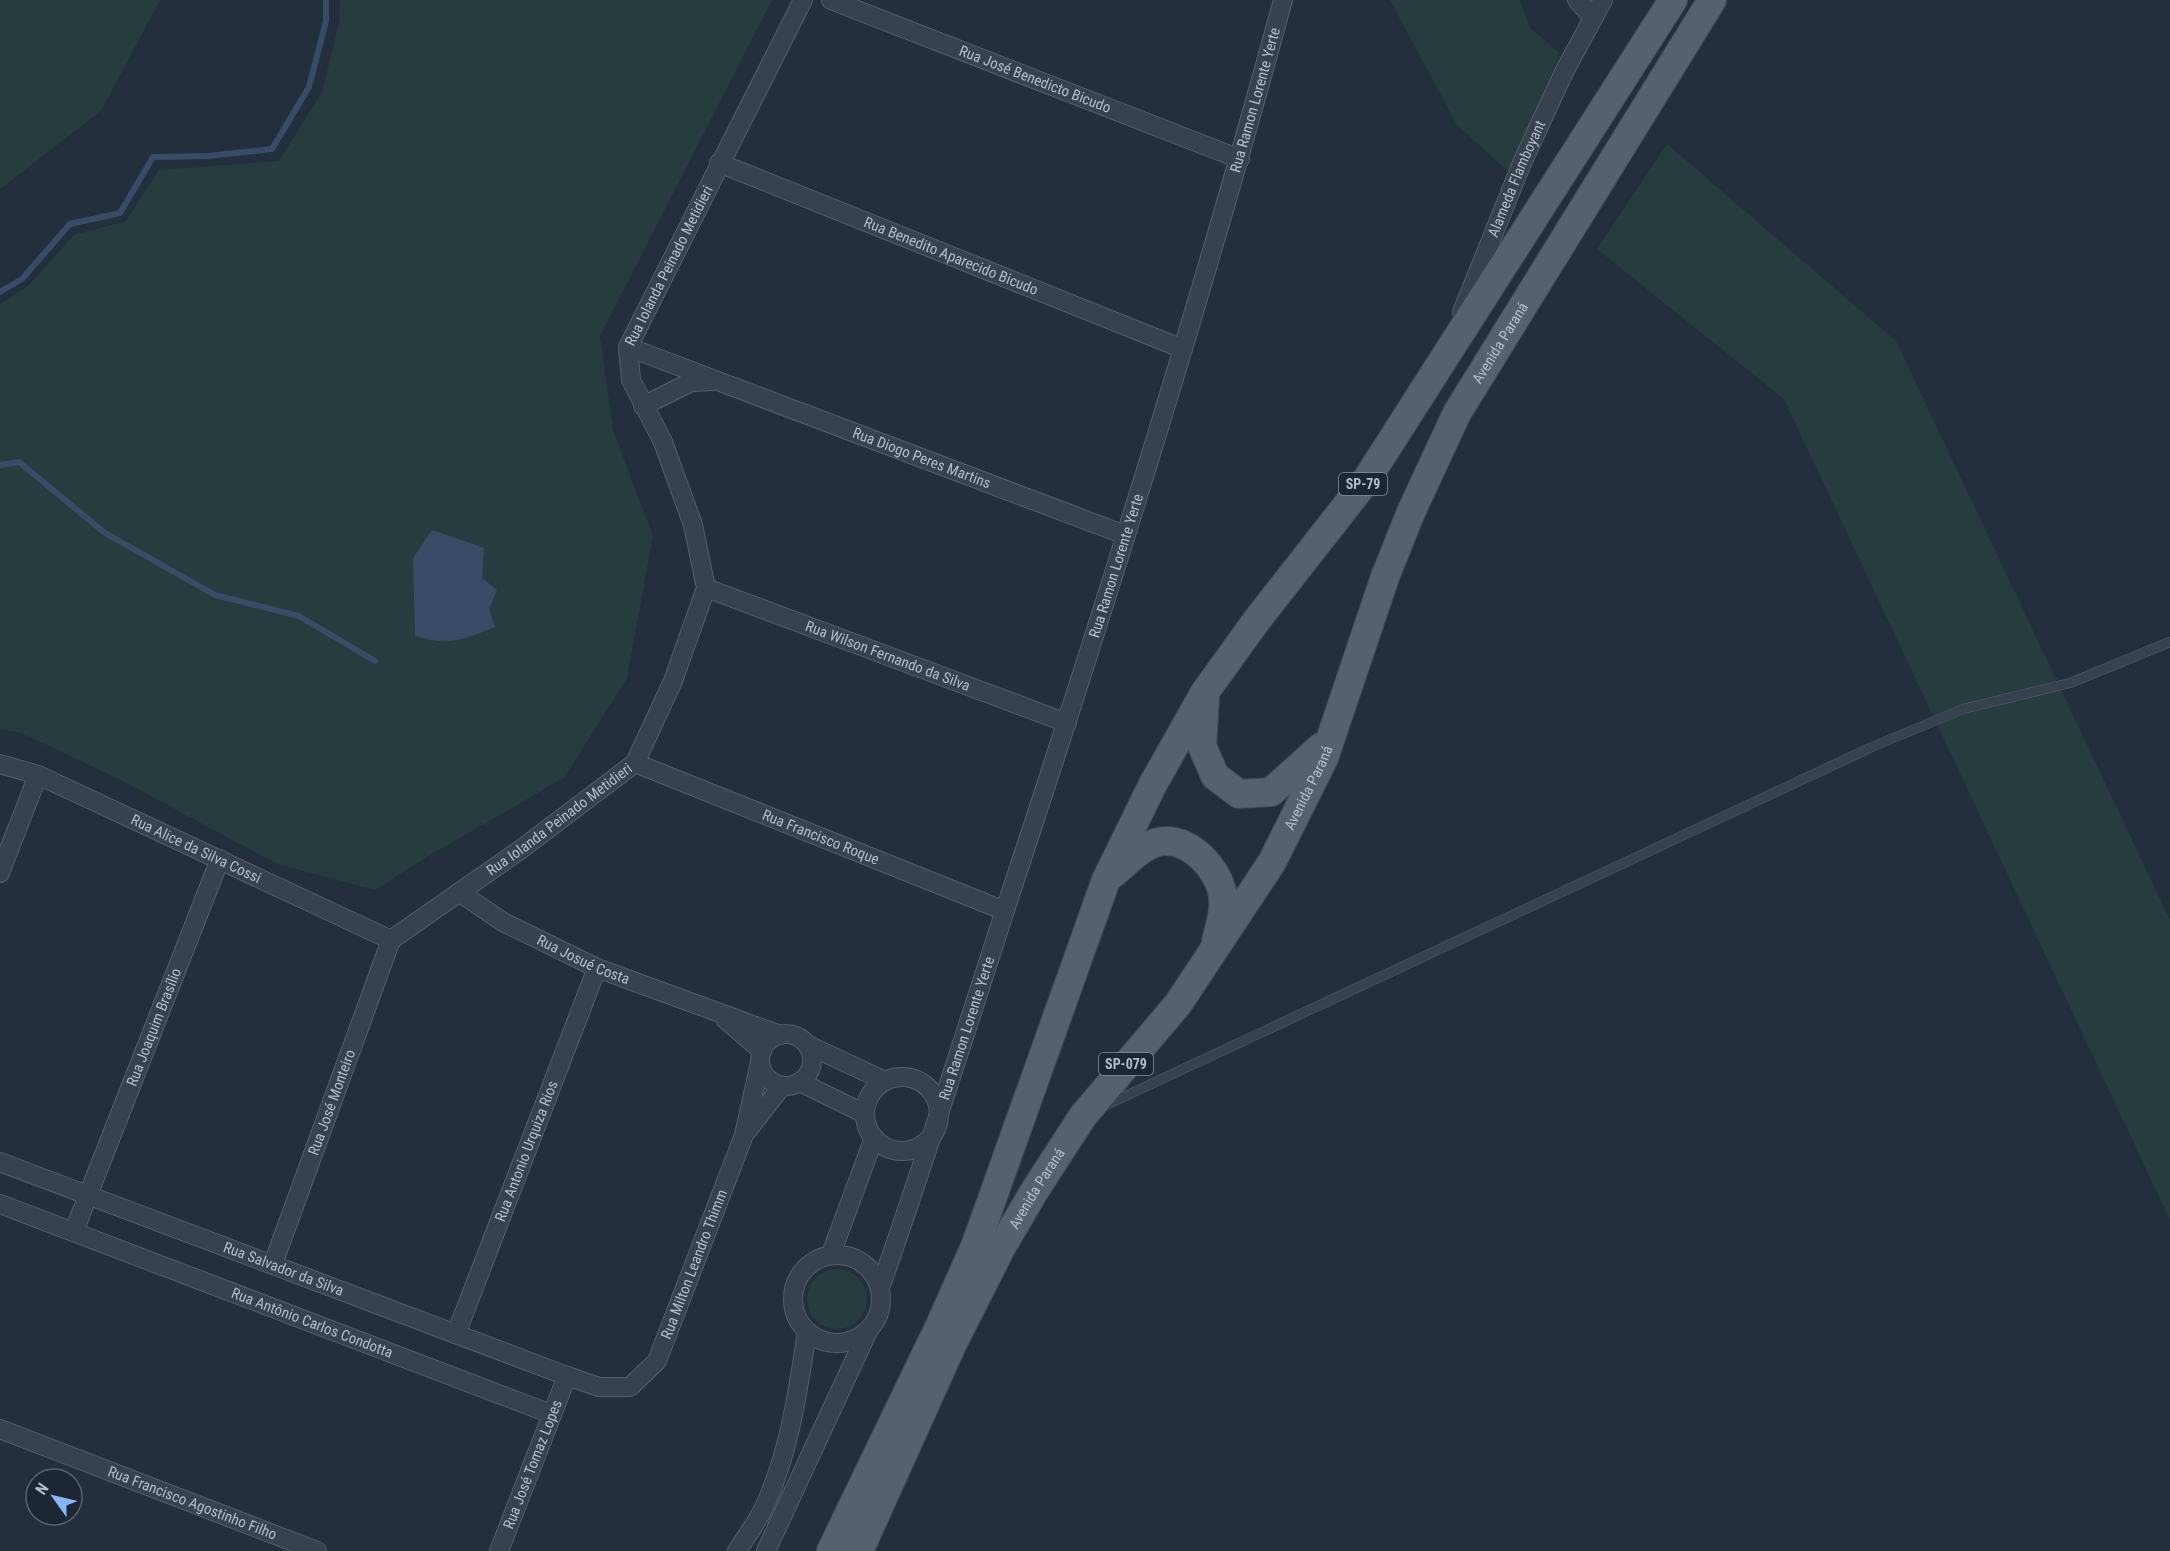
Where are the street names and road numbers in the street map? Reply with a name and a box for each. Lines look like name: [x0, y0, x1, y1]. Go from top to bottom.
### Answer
street label: Rua Ramon Lorente Yerte: [1226, 25, 1284, 175]
street label: Rua José Benedicto Bicudo: [957, 42, 1114, 117]
street label: Alameda Flamboyant: [1484, 118, 1549, 240]
street label: Rua Iolanda Peinado Metidieri: [621, 183, 717, 349]
street label: Rua Benedito Aparecido Bicudo: [861, 213, 1041, 299]
street label: Avenida Paraná: [1468, 299, 1532, 387]
street label: Rua Diogo Peres Martins: [850, 424, 993, 492]
road number: SP-79: [1339, 473, 1387, 495]
street label: Rua Ramon Lorente Yerte: [1085, 492, 1147, 640]
street label: Rua Wilson Fernando da Silva: [803, 617, 973, 695]
street label: Avenida Paraná: [1280, 743, 1336, 833]
street label: Rua Iolanda Peinado Metidieri: [483, 759, 636, 880]
street label: Rua Francisco Roque: [760, 806, 882, 869]
street label: Rua Alice da Silva Cossi: [128, 811, 264, 887]
street label: Rua Josué Costa: [534, 931, 632, 988]
street label: Rua Ramon Lorente Yerte: [935, 954, 998, 1102]
street label: Rua Joaquim Brasílio: [123, 966, 185, 1089]
street label: Rua José Monteiro: [304, 1047, 359, 1158]
road number: SP-079: [1099, 1053, 1153, 1075]
street label: Rua Antonio Urquiza Rios: [491, 1078, 562, 1224]
street label: Avenida Paraná: [1005, 1145, 1069, 1232]
street label: Rua Milton Leandro Thimm: [657, 1187, 731, 1342]
street label: Rua Salvador da Silva: [221, 1238, 346, 1300]
street label: Rua Antônio Carlos Condotta: [229, 1284, 395, 1362]
street label: Rua José Tomaz Lopes: [500, 1397, 566, 1531]
street label: Rua Francisco Agostinho Filho: [105, 1462, 279, 1544]

